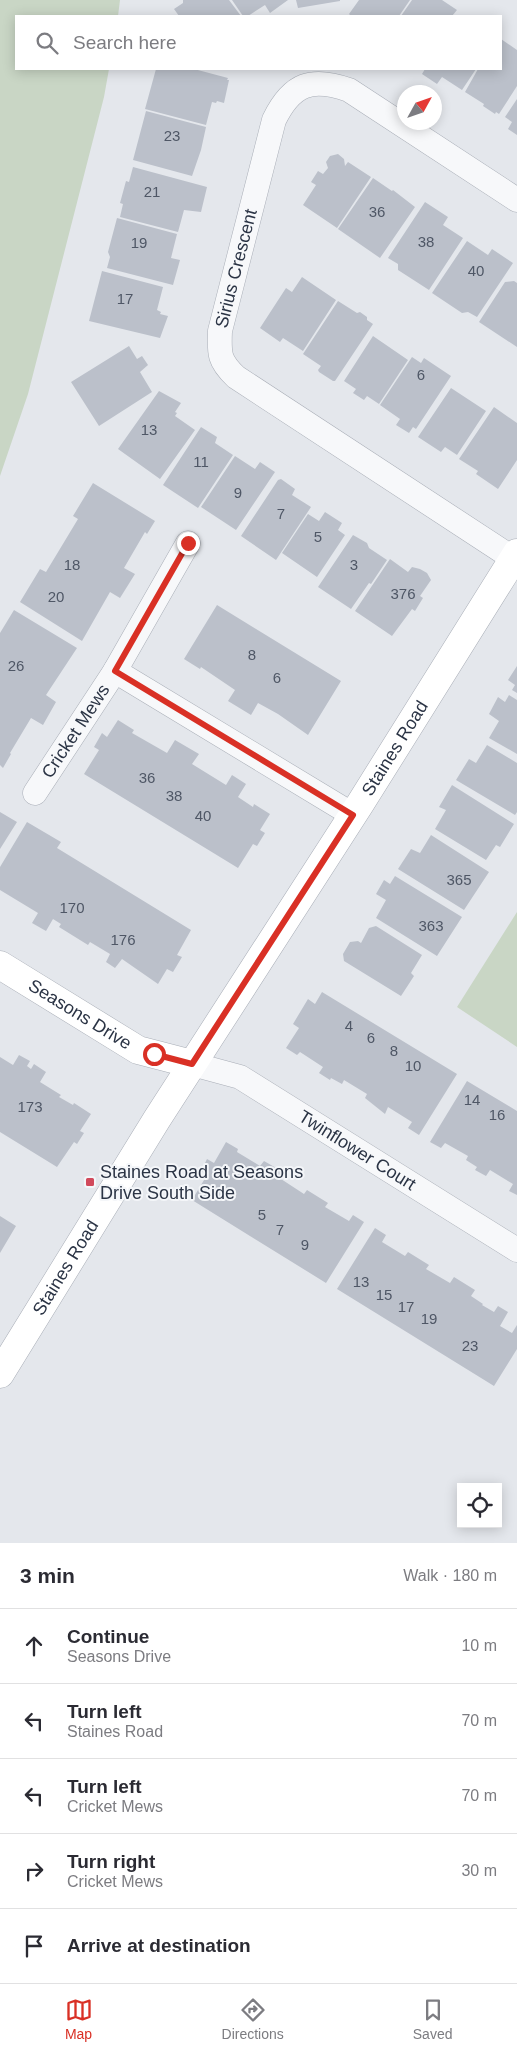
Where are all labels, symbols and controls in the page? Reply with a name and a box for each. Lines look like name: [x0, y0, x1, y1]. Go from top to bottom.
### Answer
search box: [15, 15, 502, 70]
icon: search: [33, 29, 61, 57]
text: Search here: [73, 32, 177, 53]
north arrow: [397, 85, 442, 130]
house number: 23: [164, 127, 180, 144]
house number: 21: [144, 183, 160, 200]
house number: 36: [369, 203, 385, 220]
street label: Sirius Crescent: [211, 207, 261, 330]
house number: 38: [418, 233, 434, 250]
house number: 19: [131, 234, 147, 251]
house number: 40: [468, 262, 484, 279]
house number: 17: [117, 290, 133, 307]
house number: 6: [417, 366, 425, 383]
house number: 13: [141, 421, 157, 438]
house number: 11: [193, 453, 209, 470]
house number: 9: [234, 484, 242, 501]
house number: 7: [277, 505, 285, 522]
house number: 5: [314, 528, 322, 545]
route end: [177, 532, 200, 555]
house number: 18: [64, 556, 80, 573]
house number: 3: [350, 556, 358, 573]
house number: 376: [390, 585, 416, 602]
house number: 20: [48, 588, 64, 605]
house number: 8: [248, 646, 256, 663]
house number: 26: [8, 657, 24, 674]
house number: 6: [273, 669, 281, 686]
street label: Cricket Mews: [38, 680, 114, 782]
street label: Staines Road: [358, 697, 432, 799]
house number: 36: [139, 769, 155, 786]
house number: 38: [166, 787, 182, 804]
house number: 40: [195, 807, 211, 824]
house number: 365: [446, 871, 472, 888]
house number: 170: [59, 899, 85, 916]
house number: 363: [418, 917, 444, 934]
house number: 176: [110, 931, 136, 948]
street label: Seasons Drive: [25, 975, 135, 1054]
house number: 4: [345, 1017, 353, 1034]
house number: 6: [367, 1029, 375, 1046]
house number: 8: [390, 1042, 398, 1059]
route start: [143, 1043, 166, 1066]
house number: 10: [405, 1057, 421, 1074]
house number: 14: [464, 1091, 480, 1108]
house number: 173: [17, 1098, 43, 1115]
street label: Twinflower Court: [295, 1106, 419, 1194]
house number: 16: [489, 1106, 505, 1123]
place label: Staines Road at Seasons Drive South Side: [100, 1162, 303, 1203]
marker: Staines Road at Seasons Drive South Side: [84, 1176, 96, 1188]
house number: 5: [258, 1206, 266, 1223]
street label: Staines Road: [29, 1216, 102, 1319]
house number: 7: [276, 1221, 284, 1238]
house number: 9: [301, 1236, 309, 1253]
house number: 13: [353, 1273, 369, 1290]
house number: 15: [376, 1286, 392, 1303]
house number: 17: [398, 1298, 414, 1315]
house number: 19: [421, 1310, 437, 1327]
house number: 23: [462, 1337, 478, 1354]
map controls: [457, 1483, 502, 1528]
button: locate: [457, 1483, 502, 1528]
text: 3 min: [20, 1564, 75, 1587]
text: Walk · 180 m: [403, 1567, 497, 1584]
text: Continue: [67, 1626, 149, 1647]
icon: ahead: [20, 1632, 48, 1660]
text: 10 m: [461, 1637, 497, 1654]
text: Seasons Drive: [67, 1648, 171, 1665]
text: Turn left: [67, 1701, 142, 1722]
icon: left: [20, 1707, 48, 1735]
text: 70 m: [461, 1712, 497, 1729]
text: Staines Road: [67, 1723, 163, 1740]
text: Turn left: [67, 1776, 142, 1797]
icon: left: [20, 1782, 48, 1810]
text: 70 m: [461, 1787, 497, 1804]
text: Cricket Mews: [67, 1798, 163, 1815]
text: Turn right: [67, 1851, 155, 1872]
icon: right: [20, 1857, 48, 1885]
text: 30 m: [461, 1862, 497, 1879]
text: Cricket Mews: [67, 1873, 163, 1890]
icon: arrive: [20, 1932, 48, 1960]
text: Arrive at destination: [67, 1935, 251, 1956]
tab: Map: [65, 1996, 93, 2042]
tab: Directions: [222, 1996, 284, 2042]
tab: Saved: [413, 1996, 452, 2042]

